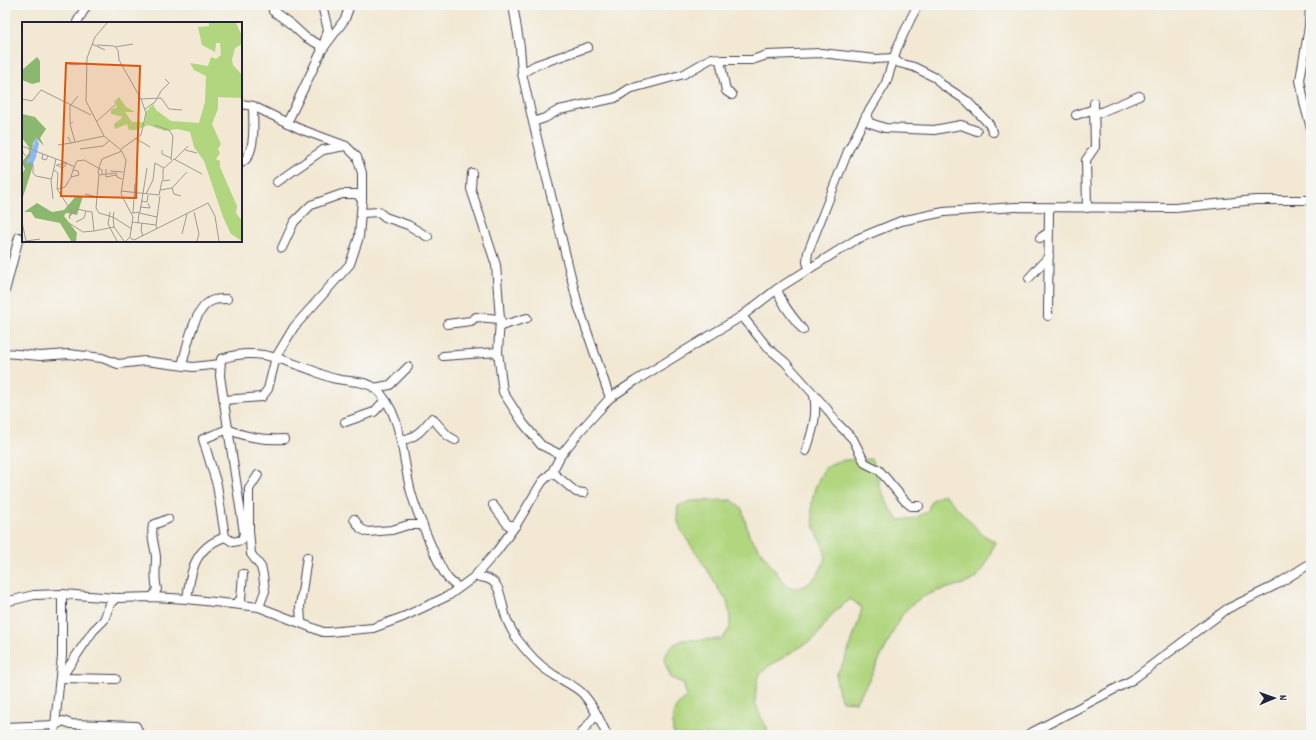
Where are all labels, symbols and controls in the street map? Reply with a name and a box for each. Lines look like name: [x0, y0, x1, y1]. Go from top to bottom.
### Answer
inset map: [22, 22, 242, 242]
north arrow: [1254, 678, 1294, 718]
text: N: [1274, 695, 1290, 701]

